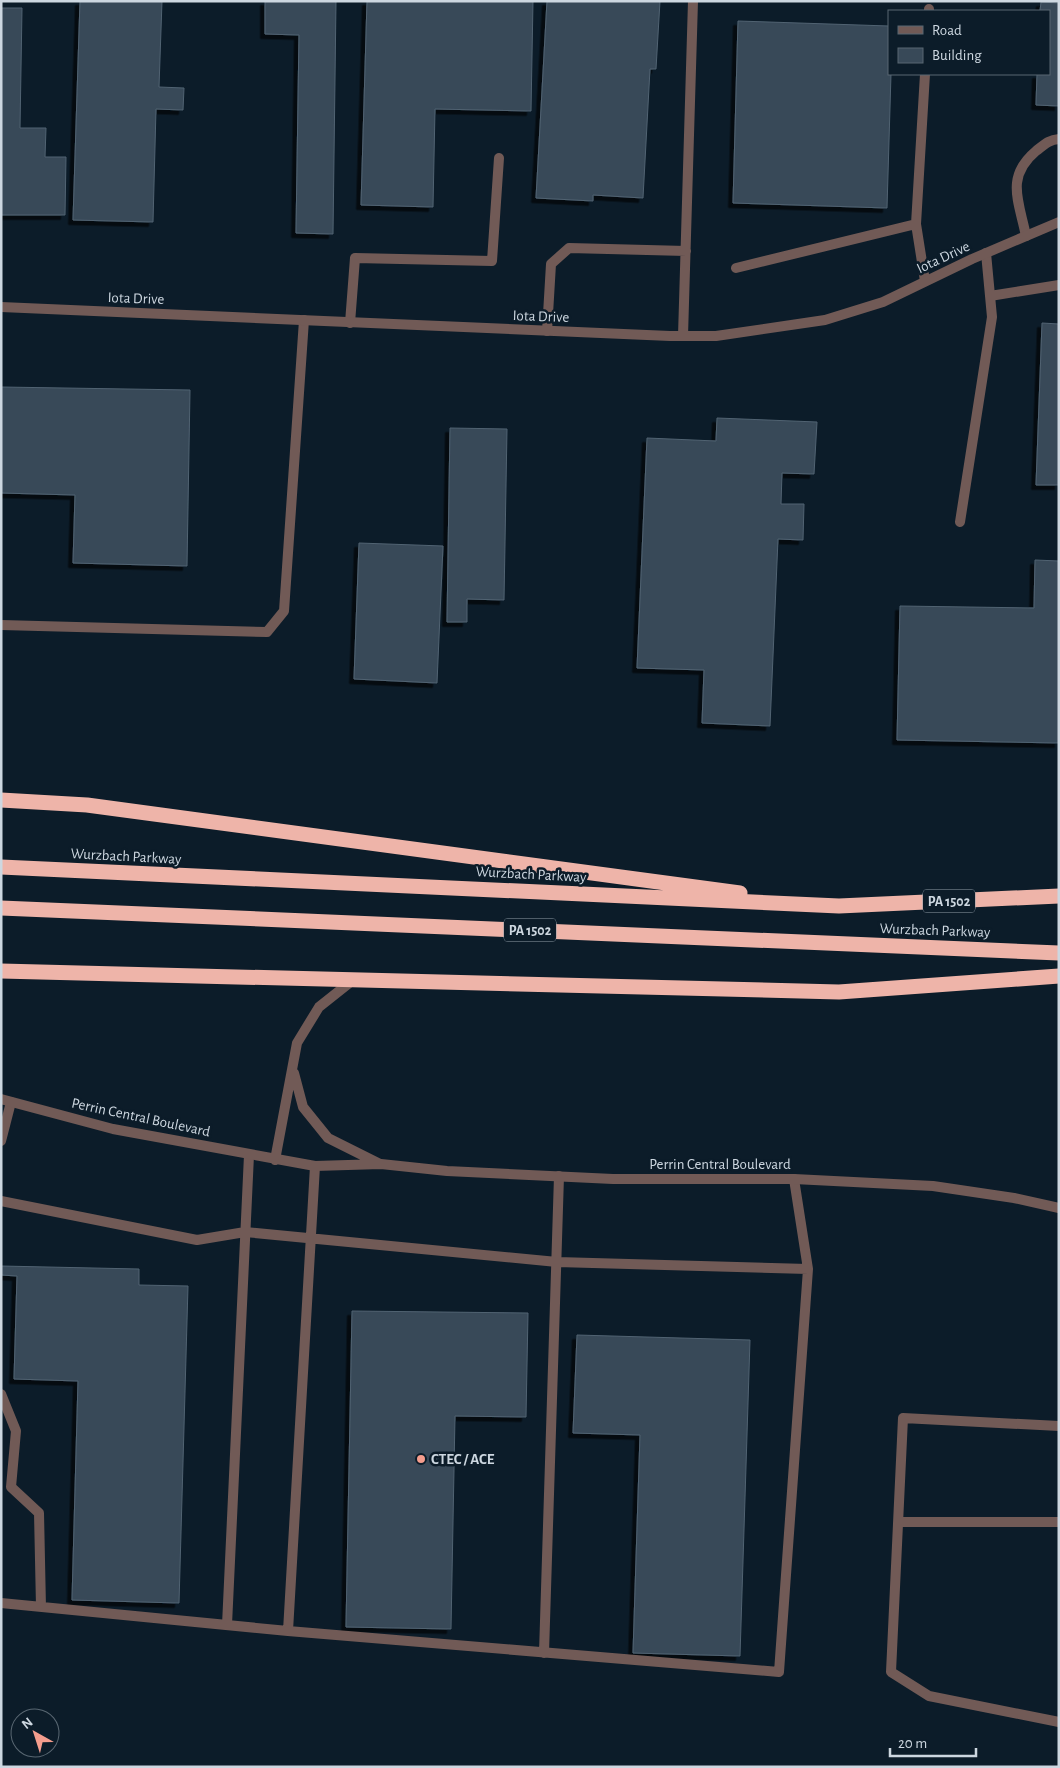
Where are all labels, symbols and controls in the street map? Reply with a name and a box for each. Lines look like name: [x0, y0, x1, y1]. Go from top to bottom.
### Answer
legend: [888, 10, 1050, 75]
text: Road: [932, 23, 962, 38]
text: Building: [932, 48, 982, 63]
street label: Iota Drive: [914, 239, 972, 276]
street label: Iota Drive: [107, 290, 165, 307]
street label: Iota Drive: [512, 308, 570, 325]
street label: Wurzbach Parkway: [70, 846, 182, 867]
street label: Wurzbach Parkway: [475, 864, 587, 885]
road number: PA 1502: [923, 889, 975, 912]
road number: PA 1502: [504, 918, 556, 942]
street label: Wurzbach Parkway: [879, 921, 991, 940]
street label: Perrin Central Boulevard: [70, 1095, 212, 1140]
street label: Perrin Central Boulevard: [649, 1157, 791, 1172]
place label: CTEC / ACE: [431, 1452, 495, 1467]
marker: CTEC / ACE: [415, 1453, 427, 1465]
north arrow: [10, 1708, 60, 1758]
text: N: [19, 1715, 36, 1732]
scale bar: [890, 1726, 976, 1758]
text: 20 m: [898, 1736, 927, 1751]

